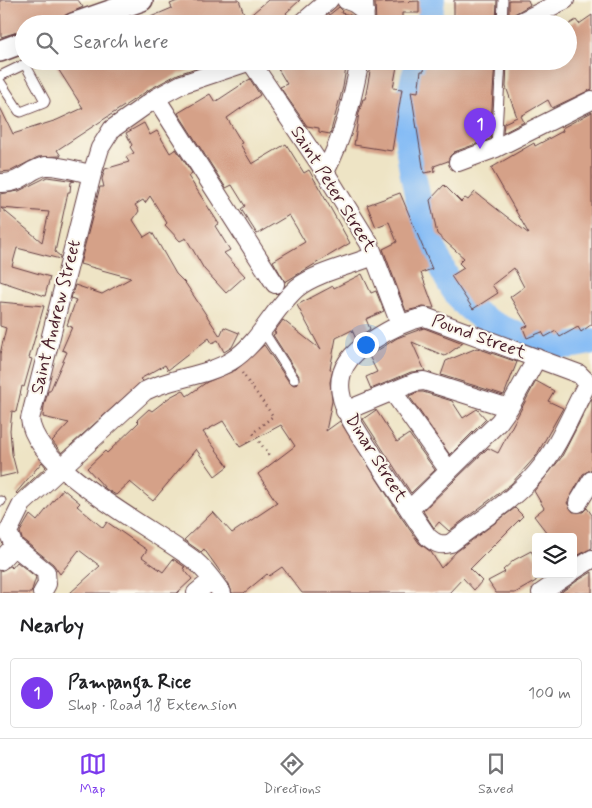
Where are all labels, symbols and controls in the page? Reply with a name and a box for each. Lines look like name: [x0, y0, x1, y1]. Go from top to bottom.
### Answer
search box: [15, 15, 577, 70]
icon: search: [33, 29, 61, 57]
text: Search here: [73, 30, 169, 55]
pin: 1: [464, 108, 496, 149]
street label: Saint Peter Street: [285, 122, 382, 257]
street label: Saint Andrew Street: [25, 237, 87, 397]
street label: Pound Street: [428, 309, 530, 365]
your location: [353, 332, 379, 358]
street label: Dinar Street: [339, 409, 413, 507]
map controls: [532, 533, 577, 578]
button: layers: [532, 533, 577, 578]
text: Nearby: [20, 612, 84, 640]
text: Pampanga Rice: [68, 670, 191, 695]
text: 1: [33, 683, 41, 704]
text: 100 m: [528, 683, 571, 704]
text: Shop · Road 18 Extension: [68, 695, 237, 716]
tab: Map: [79, 750, 107, 798]
tab: Directions: [264, 750, 321, 798]
tab: Saved: [478, 750, 513, 798]

